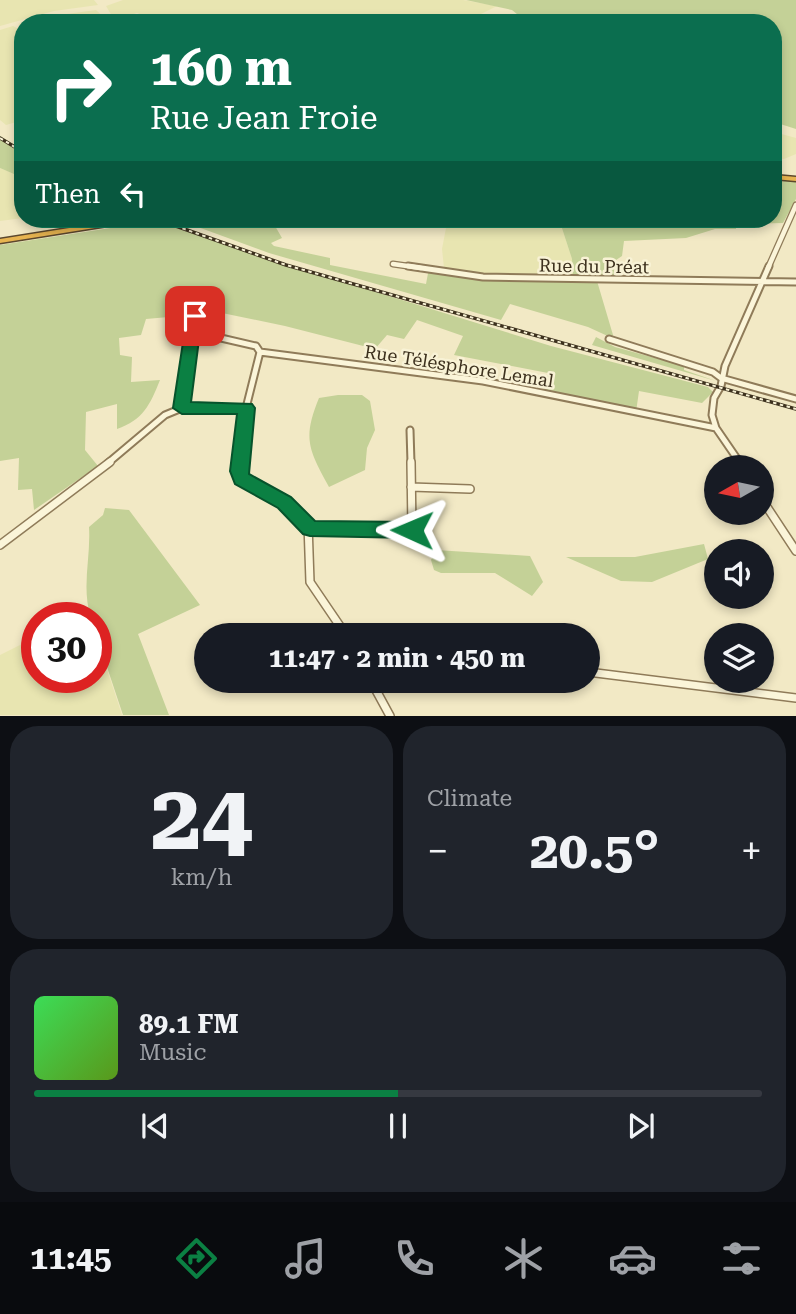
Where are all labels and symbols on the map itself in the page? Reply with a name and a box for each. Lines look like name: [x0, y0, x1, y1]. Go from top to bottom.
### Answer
street label: Rue du Préat: [539, 255, 649, 277]
pin: [165, 286, 225, 346]
street label: Rue Télésphore Lemal: [363, 341, 556, 391]
north arrow: [704, 455, 774, 525]
position arrow: [375, 493, 449, 567]
speed limit sign: 30: [21, 602, 112, 693]

